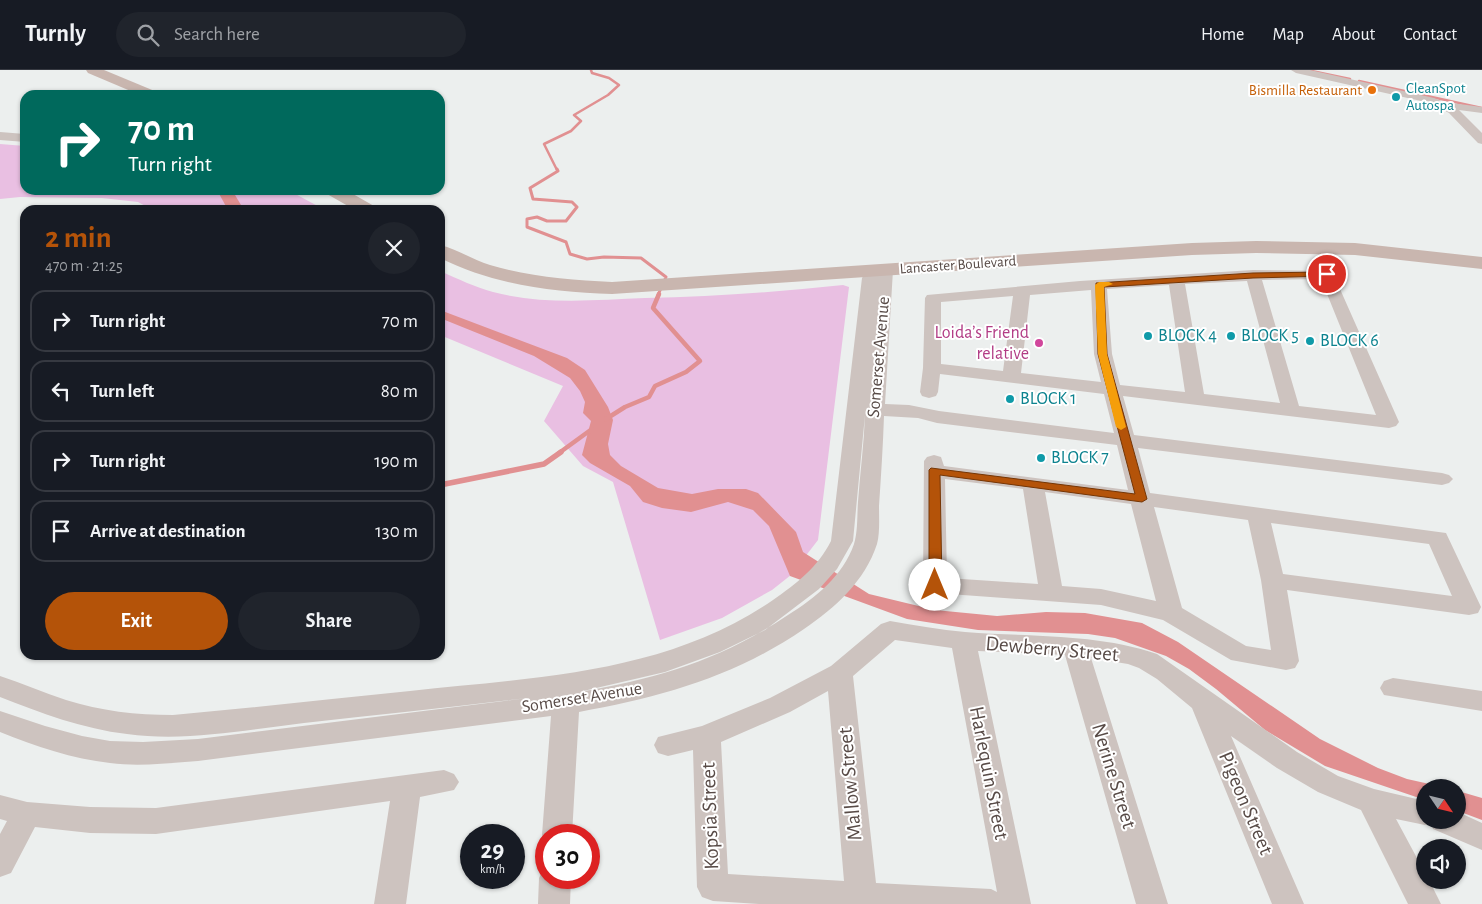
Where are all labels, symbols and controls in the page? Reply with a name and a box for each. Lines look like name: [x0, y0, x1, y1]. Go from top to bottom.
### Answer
search box: [116, 12, 466, 57]
icon: search: [134, 21, 162, 49]
text: Turnly: [25, 22, 86, 46]
text: Search here: [174, 25, 260, 44]
text: Home: [1201, 26, 1244, 44]
text: Map: [1272, 26, 1304, 44]
text: About: [1332, 26, 1375, 44]
text: Contact: [1403, 26, 1457, 44]
place label: CleanSpot Autospa: [1406, 81, 1466, 113]
place label: Bismilla Restaurant: [1249, 83, 1362, 98]
marker: Bismilla Restaurant: [1366, 84, 1378, 96]
marker: CleanSpot Autospa: [1390, 91, 1402, 103]
icon: right: [45, 110, 110, 175]
text: 70 m: [128, 112, 195, 147]
text: Turn right: [128, 153, 212, 175]
button: close: [368, 222, 420, 274]
text: 2 min: [45, 223, 112, 253]
street label: Lancaster Boulevard: [899, 253, 1017, 277]
pin: [1306, 253, 1348, 295]
text: 470 m · 21:25: [45, 258, 123, 274]
icon: arrive: [1313, 260, 1341, 288]
street label: Somerset Avenue: [865, 296, 893, 418]
icon: right: [47, 307, 75, 335]
text: Turn right: [90, 312, 165, 331]
text: 70 m: [382, 312, 418, 331]
place label: Loida’s Friend relative: [935, 324, 1029, 363]
place label: BLOCK 4: [1158, 327, 1217, 345]
place label: BLOCK 5: [1241, 327, 1299, 345]
marker: BLOCK 4: [1142, 330, 1154, 342]
marker: BLOCK 5: [1225, 330, 1237, 342]
place label: BLOCK 6: [1320, 332, 1379, 350]
marker: BLOCK 6: [1304, 335, 1316, 347]
marker: Loida’s Friend relative: [1033, 337, 1045, 349]
icon: left: [47, 377, 75, 405]
text: Turn left: [90, 382, 154, 401]
text: 80 m: [381, 382, 418, 401]
place label: BLOCK 1: [1020, 390, 1076, 408]
marker: BLOCK 1: [1004, 393, 1016, 405]
icon: right: [47, 447, 75, 475]
place label: BLOCK 7: [1051, 449, 1109, 467]
text: Turn right: [90, 452, 165, 471]
text: 190 m: [374, 452, 418, 471]
marker: BLOCK 7: [1035, 452, 1047, 464]
icon: arrive: [47, 517, 75, 545]
text: Arrive at destination: [90, 522, 246, 541]
text: 130 m: [375, 522, 418, 541]
position arrow: [908, 558, 960, 610]
button: Exit: [45, 592, 228, 650]
button: Share: [238, 592, 420, 650]
street label: Dewberry Street: [985, 633, 1120, 665]
street label: Somerset Avenue: [521, 680, 643, 716]
street label: Harlequin Street: [966, 705, 1012, 842]
street label: Nerine Street: [1088, 721, 1140, 831]
street label: Mallow Street: [835, 726, 865, 841]
street label: Pigeon Street: [1215, 748, 1277, 858]
street label: Kopsia Street: [698, 762, 722, 870]
north arrow: [1416, 779, 1466, 829]
map controls: [1416, 779, 1466, 889]
speed limit sign: 30: [535, 824, 600, 889]
text: 29: [481, 838, 504, 863]
button: sound: [1416, 839, 1466, 889]
text: km/h: [480, 863, 505, 875]

